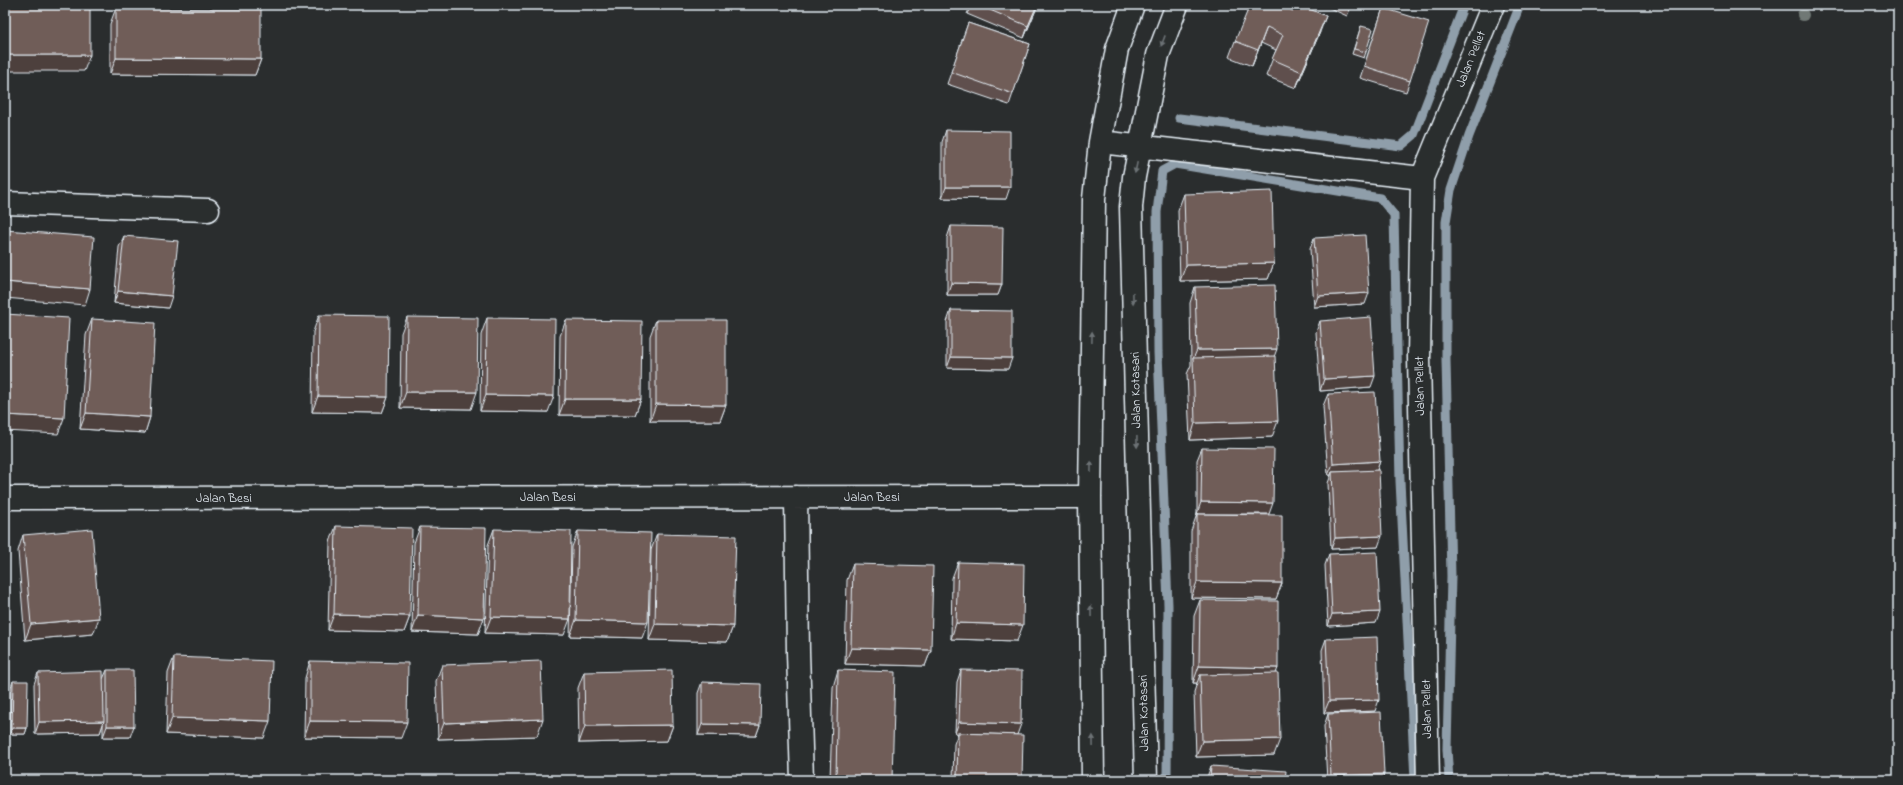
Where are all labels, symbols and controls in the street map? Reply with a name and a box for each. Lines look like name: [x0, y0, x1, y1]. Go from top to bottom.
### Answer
street label: Jalan Pellet: [1451, 27, 1491, 90]
one-way arrow: [1160, 36, 1166, 47]
one-way arrow: [1132, 162, 1138, 174]
one-way arrow: [1130, 292, 1137, 304]
one-way arrow: [1089, 331, 1096, 343]
street label: Jalan Kotasari: [1126, 351, 1146, 429]
street label: Jalan Pellet: [1410, 356, 1430, 416]
one-way arrow: [1134, 436, 1140, 449]
one-way arrow: [1087, 461, 1094, 473]
street label: Jalan Besi: [520, 488, 576, 507]
street label: Jalan Besi: [844, 488, 900, 507]
street label: Jalan Besi: [196, 489, 252, 508]
one-way arrow: [1088, 605, 1095, 617]
street label: Jalan Kotasari: [1134, 674, 1154, 752]
street label: Jalan Pellet: [1417, 679, 1437, 739]
one-way arrow: [1090, 734, 1096, 747]

